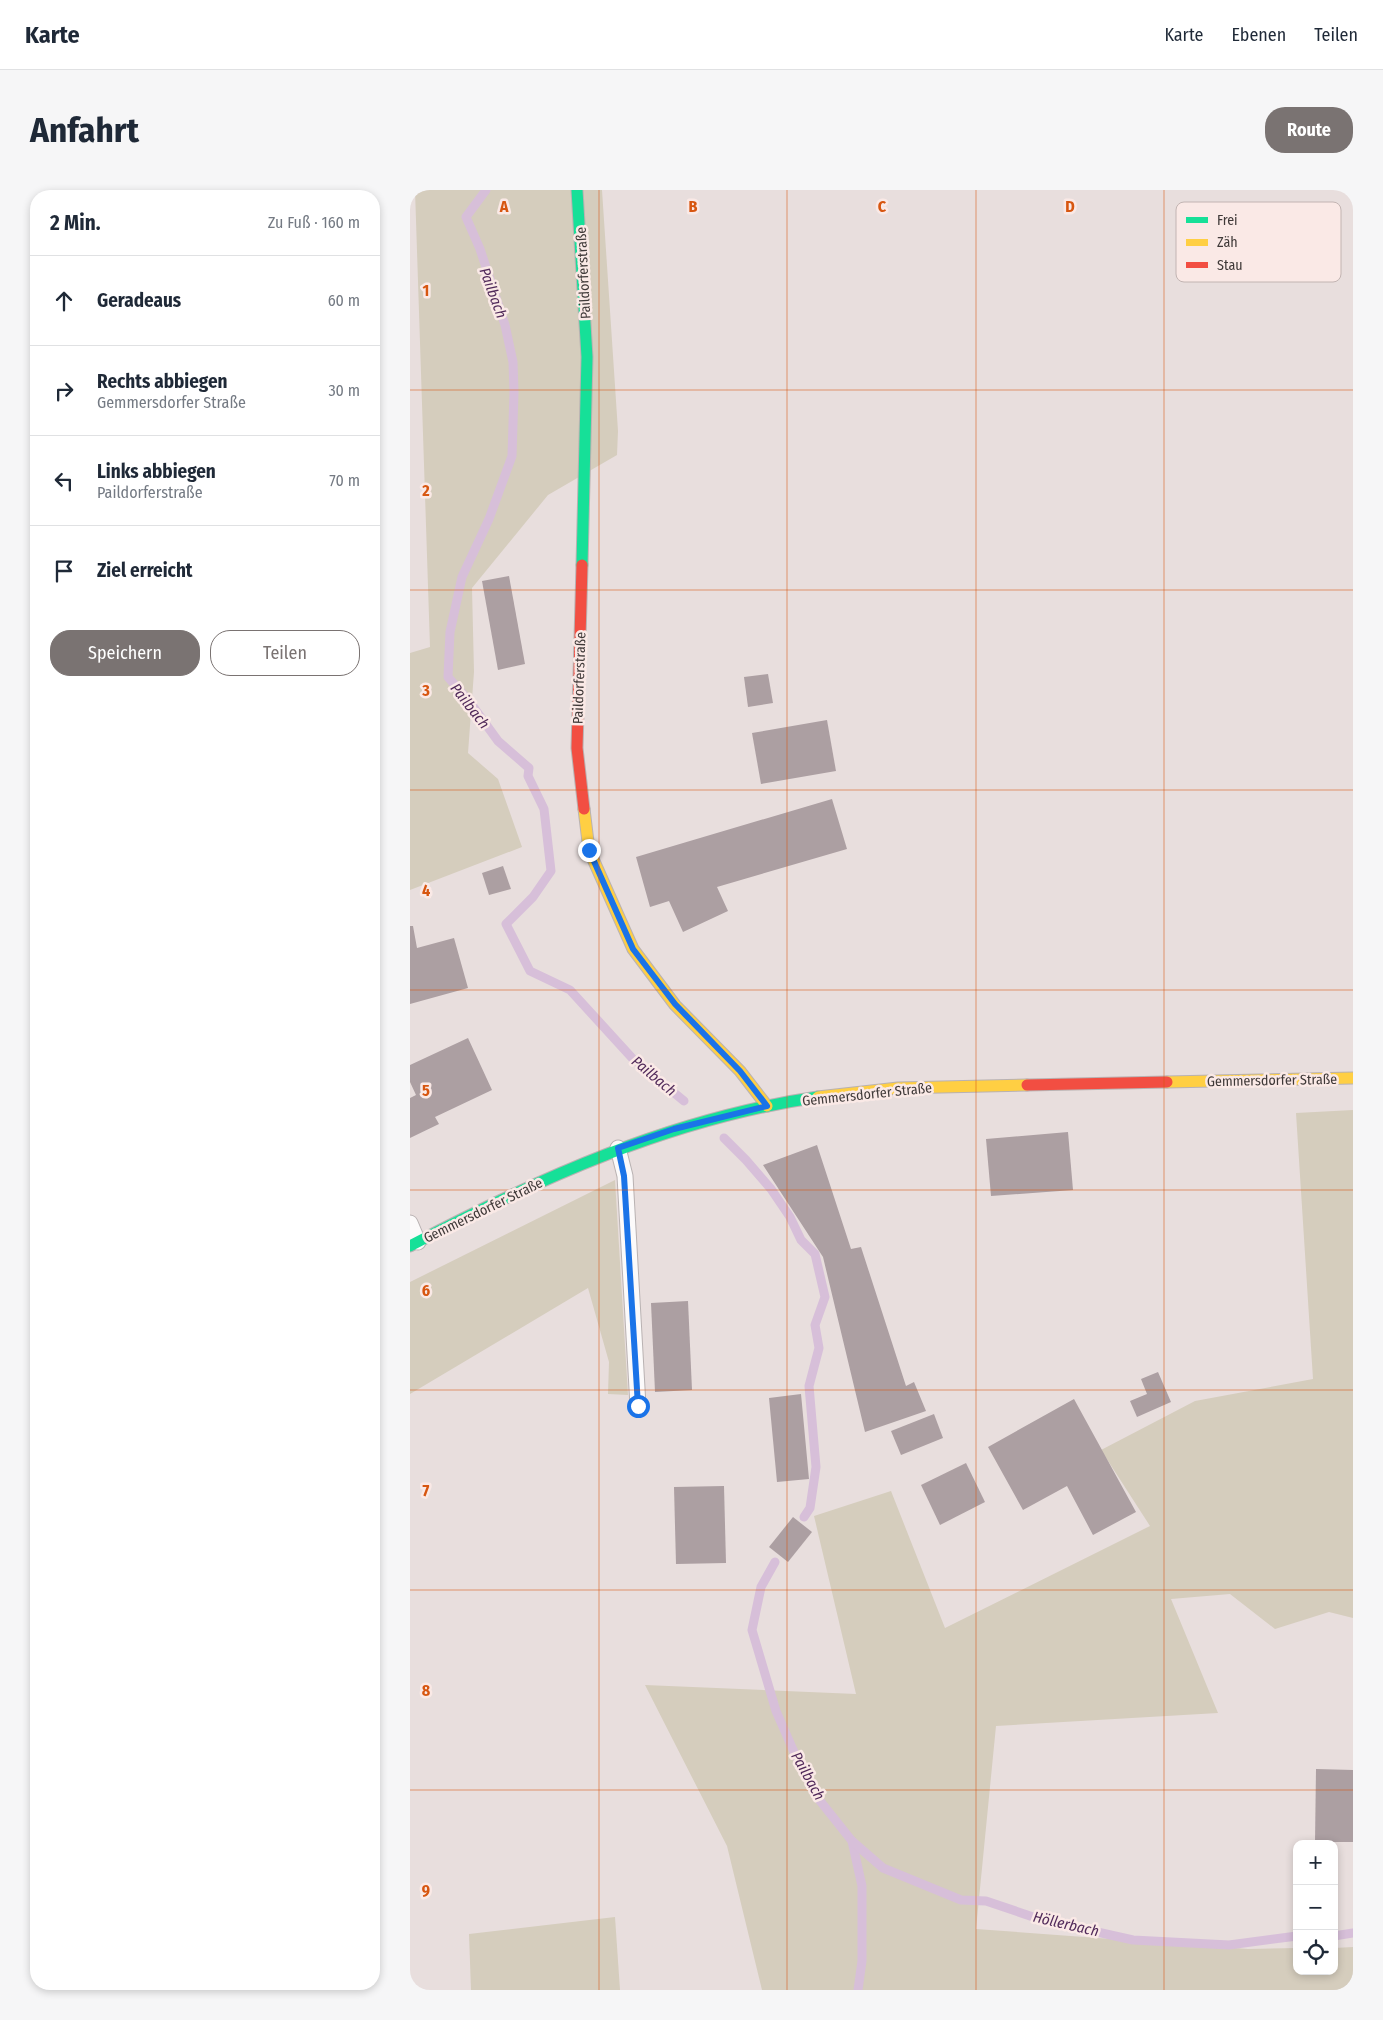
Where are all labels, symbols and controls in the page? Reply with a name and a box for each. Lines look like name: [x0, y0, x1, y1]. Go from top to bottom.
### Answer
text: Karte: [25, 21, 80, 49]
text: Karte: [1164, 24, 1203, 46]
text: Ebenen: [1231, 24, 1286, 46]
text: Teilen: [1314, 24, 1358, 46]
button: Route: [1265, 107, 1353, 153]
text: Anfahrt: [30, 109, 139, 151]
text: A: [499, 197, 509, 216]
text: B: [689, 197, 698, 216]
text: C: [878, 197, 887, 216]
text: D: [1065, 197, 1075, 216]
legend: [1176, 202, 1341, 282]
text: 2 Min.: [50, 210, 100, 236]
text: Frei: [1217, 212, 1238, 229]
text: Zu Fuß · 160 m: [268, 213, 360, 232]
street label: Paildorferstraße: [573, 226, 594, 320]
text: Zäh: [1217, 234, 1238, 251]
text: Stau: [1217, 257, 1243, 274]
water label: Pailbach: [476, 265, 510, 321]
text: 1: [423, 281, 429, 300]
icon: ahead: [50, 287, 78, 315]
text: Geradeaus: [97, 289, 181, 312]
text: 60 m: [328, 291, 360, 310]
text: Rechts abbiegen: [97, 370, 227, 393]
icon: right: [50, 377, 78, 405]
text: 30 m: [328, 381, 360, 400]
text: Gemmersdorfer Straße: [97, 393, 246, 412]
text: Links abbiegen: [97, 460, 216, 483]
icon: left: [50, 467, 78, 495]
text: 70 m: [329, 471, 360, 490]
text: 2: [421, 481, 430, 500]
text: Paildorferstraße: [97, 483, 203, 502]
icon: arrive: [50, 557, 78, 585]
text: Ziel erreicht: [97, 559, 193, 582]
button: Speichern: [50, 630, 200, 676]
button: Teilen: [210, 630, 360, 676]
street label: Paildorferstraße: [569, 631, 590, 724]
water label: Pailbach: [447, 680, 493, 732]
text: 3: [421, 681, 430, 700]
route end: [578, 839, 601, 862]
text: 4: [422, 881, 430, 900]
water label: Pailbach: [628, 1052, 680, 1100]
street label: Gemmersdorfer Straße: [1207, 1071, 1337, 1090]
street label: Gemmersdorfer Straße: [801, 1079, 933, 1110]
text: 5: [422, 1081, 430, 1100]
street label: Gemmersdorfer Straße: [421, 1174, 546, 1247]
text: 6: [422, 1281, 430, 1300]
route start: [627, 1395, 650, 1418]
text: 7: [423, 1481, 430, 1500]
text: 8: [422, 1681, 431, 1700]
water label: Pailbach: [787, 1749, 829, 1803]
map controls: [1293, 1840, 1338, 1975]
button: +: [1293, 1840, 1338, 1885]
text: 9: [422, 1881, 430, 1900]
button: −: [1293, 1885, 1338, 1930]
water label: Höllerbach: [1031, 1908, 1101, 1940]
button: locate: [1293, 1930, 1338, 1975]

